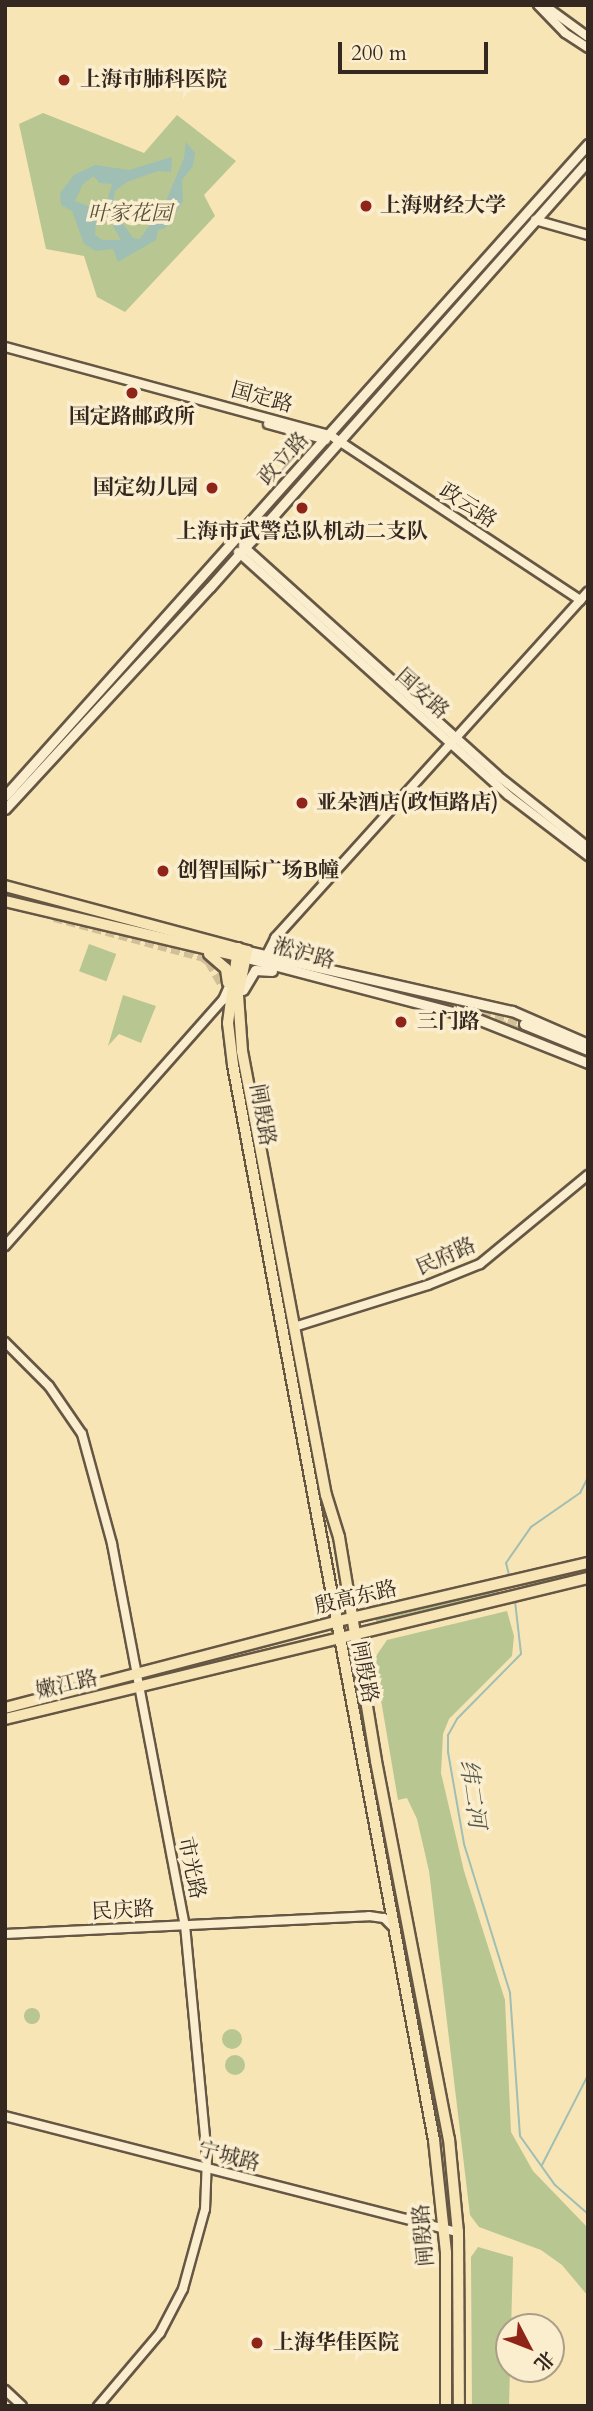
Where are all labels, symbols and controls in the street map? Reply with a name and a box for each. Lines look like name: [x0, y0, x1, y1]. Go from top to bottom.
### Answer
scale bar: [341, 28, 491, 72]
text: 200 m: [351, 39, 407, 68]
place label: 上海市肺科医院: [80, 67, 227, 93]
marker: 上海市肺科医院: [54, 70, 74, 90]
place label: 上海财经大学: [380, 193, 506, 219]
marker: 上海财经大学: [358, 198, 374, 214]
park label: 叶家花园: [88, 201, 172, 227]
street label: 国定路: [228, 378, 296, 418]
marker: 国定路邮政所: [124, 385, 140, 401]
place label: 国定路邮政所: [69, 404, 195, 430]
street label: 政立路: [254, 427, 314, 491]
place label: 国定幼儿园: [93, 475, 198, 501]
street label: 政云路: [435, 478, 501, 534]
marker: 国定幼儿园: [204, 480, 220, 496]
marker: 上海市武警总队机动二支队: [294, 500, 310, 516]
place label: 上海市武警总队机动二支队: [176, 519, 428, 545]
street label: 国安路: [390, 664, 454, 724]
place label: 亚朵酒店(政恒路店): [316, 790, 498, 816]
marker: 亚朵酒店(政恒路店): [294, 795, 310, 811]
place label: 创智国际广场B幢: [177, 858, 339, 884]
marker: 创智国际广场B幢: [155, 863, 171, 879]
street label: 淞沪路: [270, 934, 338, 974]
place label: 三门路: [417, 1009, 480, 1035]
marker: 三门路: [391, 1012, 411, 1032]
street label: 闸殷路: [244, 1082, 280, 1148]
street label: 民府路: [412, 1233, 480, 1281]
street label: 殷高东路: [312, 1576, 400, 1620]
street label: 闸殷路: [346, 1639, 382, 1705]
street label: 嫩江路: [33, 1666, 101, 1704]
water label: 纬二河: [454, 1758, 490, 1830]
street label: 市光路: [172, 1835, 210, 1901]
street label: 民庆路: [91, 1897, 155, 1925]
street label: 宁城路: [195, 2137, 263, 2177]
street label: 闸殷路: [409, 2203, 439, 2267]
north arrow: [495, 2313, 565, 2383]
place label: 上海华佳医院: [273, 2330, 399, 2356]
marker: 上海华佳医院: [247, 2333, 267, 2353]
text: 北: [528, 2345, 560, 2376]

